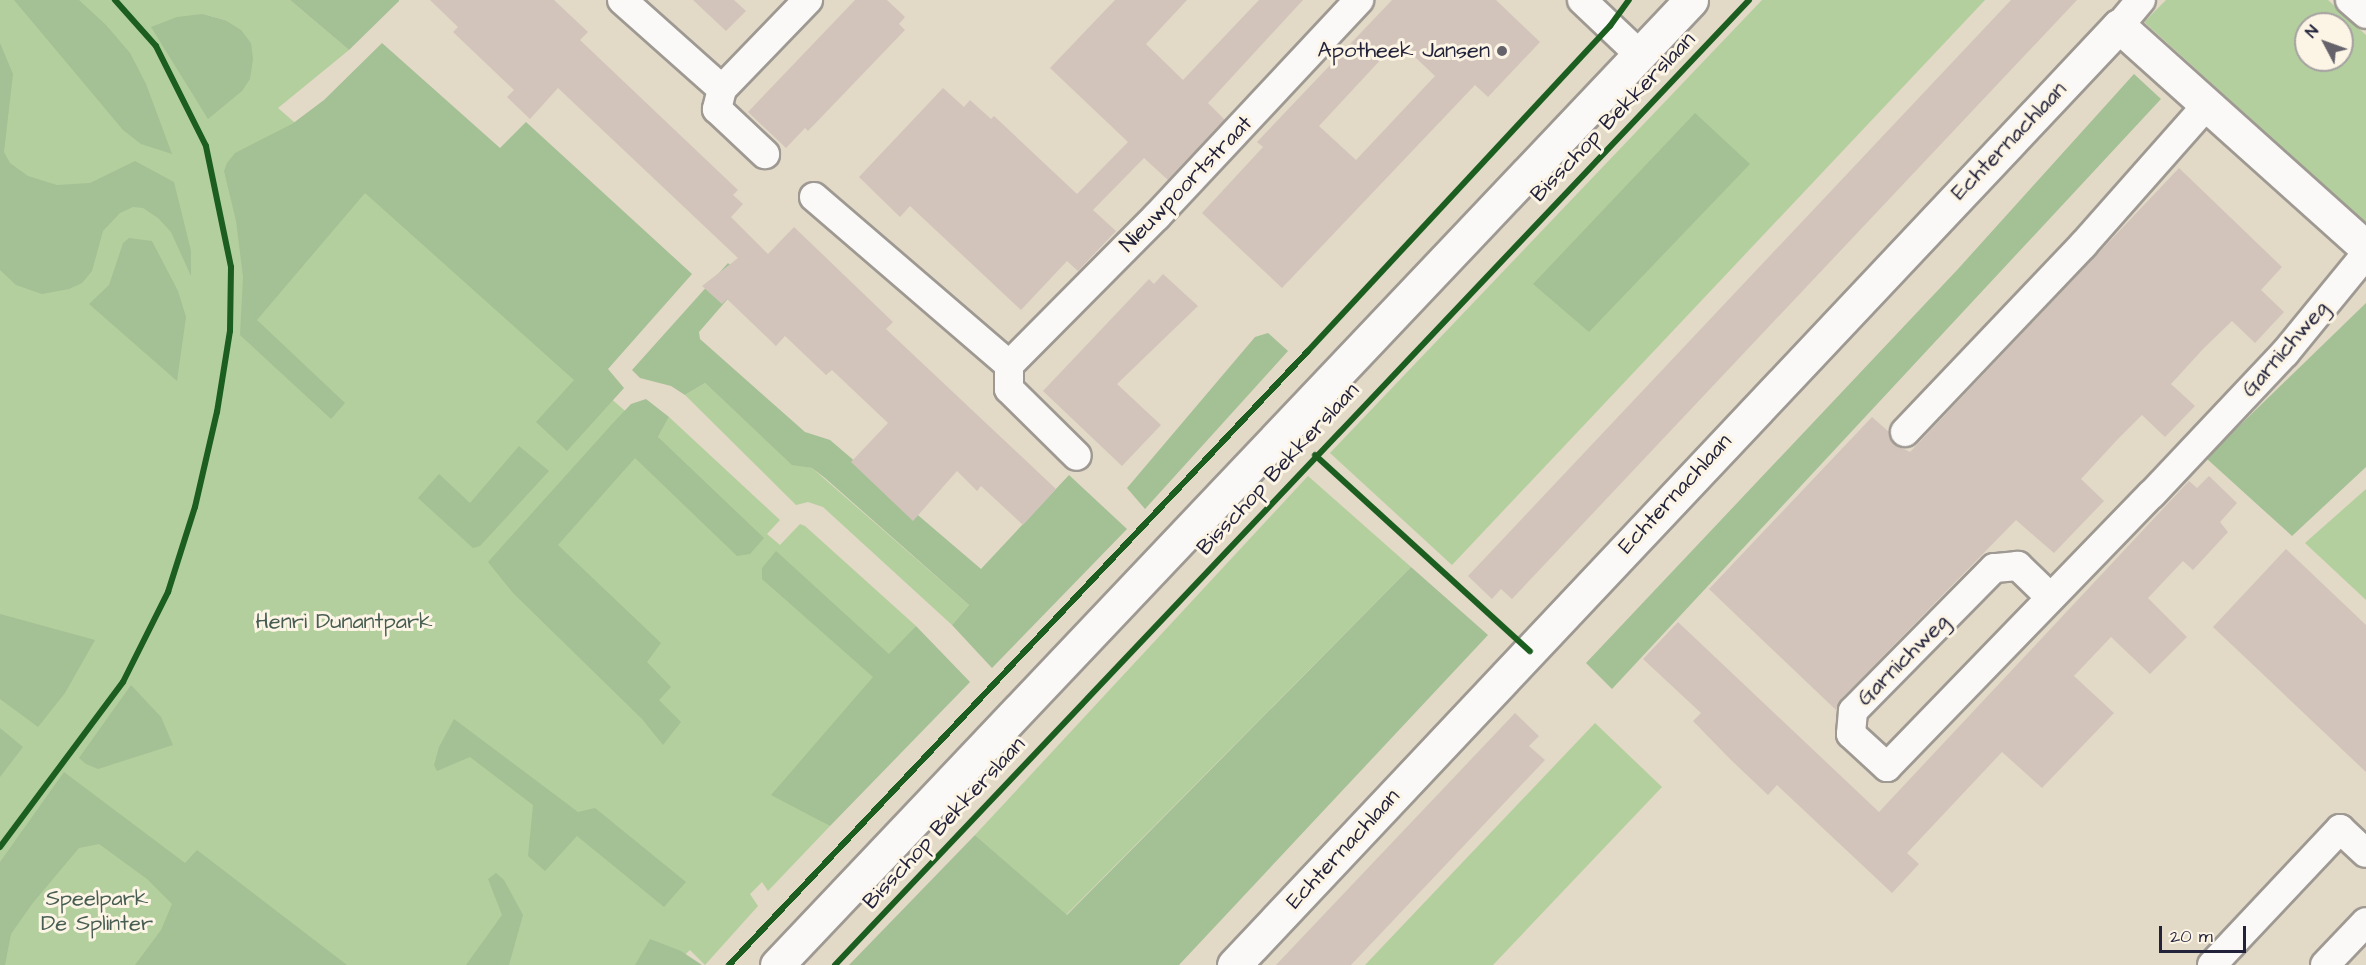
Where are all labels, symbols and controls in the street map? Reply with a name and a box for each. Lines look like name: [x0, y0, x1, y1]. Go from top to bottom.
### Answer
north arrow: [2294, 12, 2354, 72]
text: N: [2300, 21, 2324, 43]
street label: Bisschop Bekkerslaan: [1525, 27, 1701, 207]
place label: Apotheek Jansen: [1318, 38, 1490, 64]
marker: Apotheek Jansen: [1495, 44, 1509, 58]
street label: Echternachlaan: [1946, 76, 2072, 206]
street label: Nieuwpoortstraat: [1114, 110, 1258, 258]
street label: Garnichweg: [2236, 296, 2334, 402]
street label: Bisschop Bekkerslaan: [1191, 377, 1365, 561]
street label: Echternachlaan: [1613, 428, 1737, 560]
park label: Henri Dunantpark: [255, 609, 433, 635]
street label: Garnichweg: [1852, 609, 1954, 711]
street label: Bisschop Bekkerslaan: [857, 731, 1031, 915]
street label: Echternachlaan: [1281, 783, 1405, 915]
park label: Speelpark De Splinter: [41, 885, 153, 936]
scale bar: [2162, 914, 2249, 952]
text: 20 m: [2170, 924, 2213, 949]

